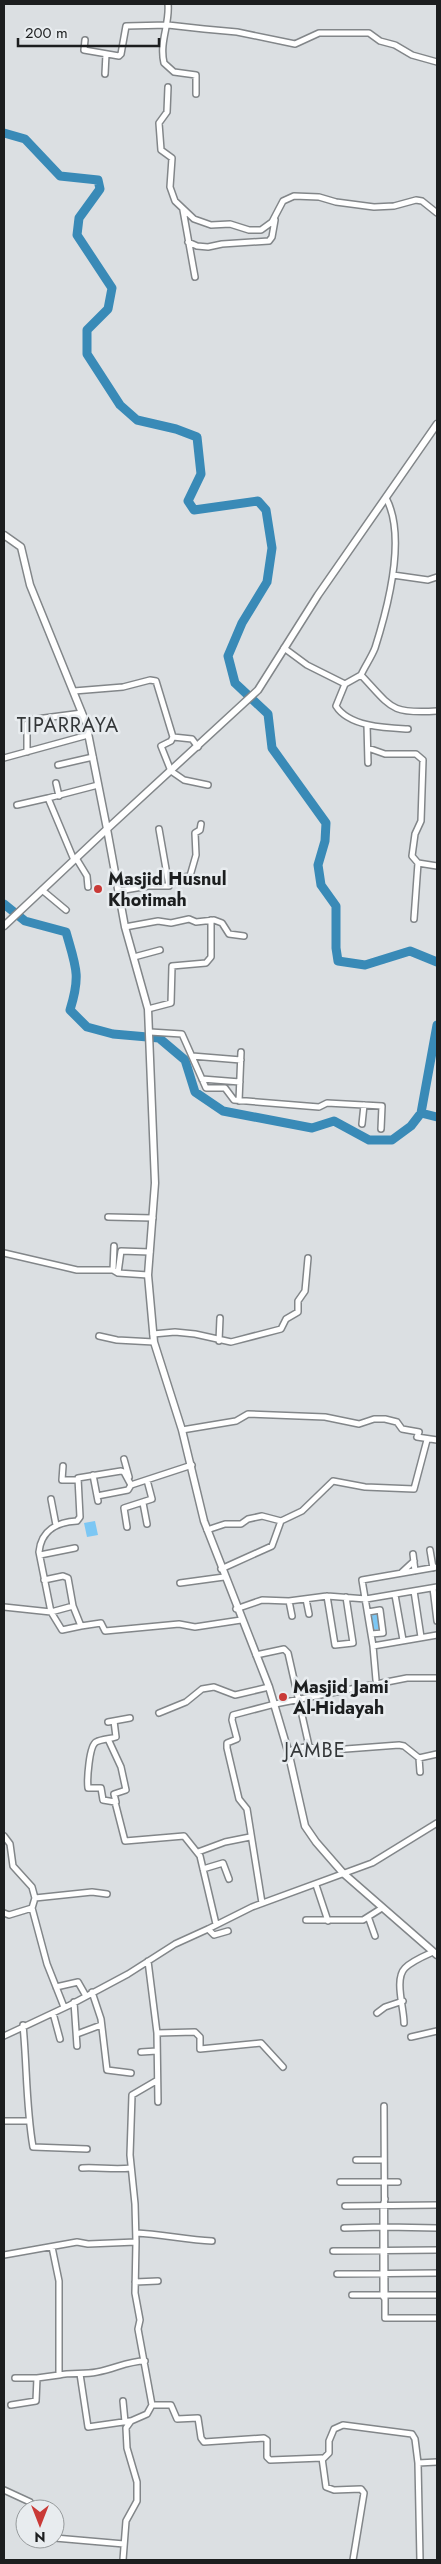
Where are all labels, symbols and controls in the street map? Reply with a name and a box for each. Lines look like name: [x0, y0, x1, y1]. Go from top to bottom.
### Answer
scale bar: [18, 15, 159, 47]
text: 200 m: [25, 22, 68, 44]
district label: TIPARRAYA: [17, 711, 119, 740]
place label: Masjid Husnul Khotimah: [108, 866, 227, 913]
marker: Masjid Husnul Khotimah: [92, 883, 104, 895]
place label: Masjid Jami Al-Hidayah: [292, 1674, 389, 1721]
marker: Masjid Jami Al-Hidayah: [277, 1691, 289, 1703]
district label: JAMBE: [281, 1736, 346, 1765]
north arrow: [15, 2499, 65, 2549]
text: N: [34, 2527, 46, 2547]

